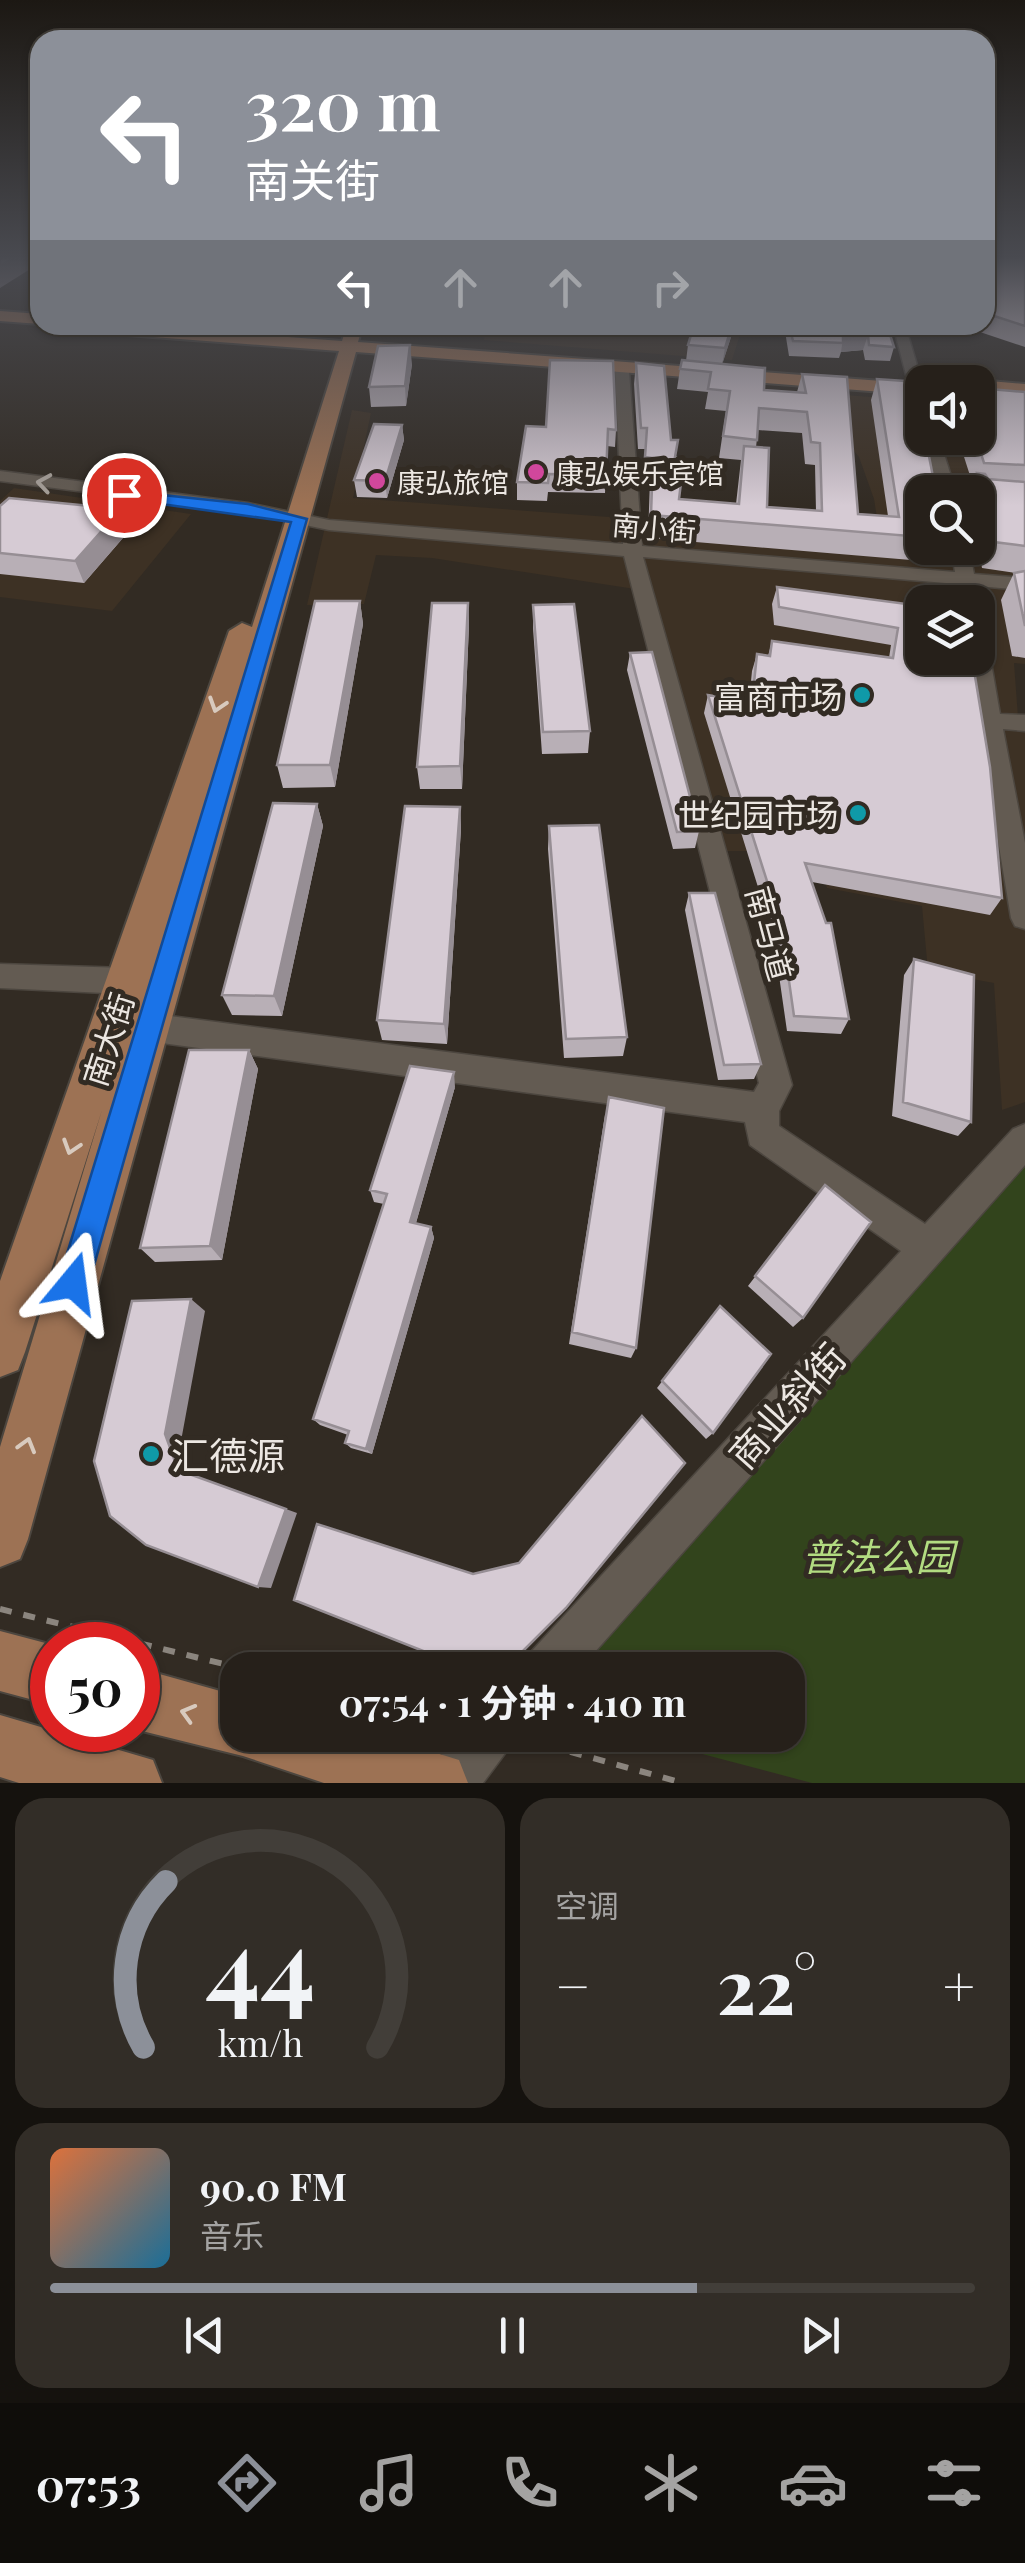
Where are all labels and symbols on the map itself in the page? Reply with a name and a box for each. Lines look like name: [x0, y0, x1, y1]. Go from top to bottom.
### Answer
pin: [82, 453, 167, 538]
place label: 康弘娱乐宾馆: [556, 454, 724, 491]
marker: 康弘娱乐宾馆: [525, 461, 547, 483]
place label: 康弘旅馆: [397, 463, 509, 500]
marker: 康弘旅馆: [366, 470, 388, 492]
one-way arrow: [36, 474, 52, 495]
street label: 南小街: [611, 505, 697, 549]
place label: 富商市场: [714, 674, 842, 717]
marker: 富商市场: [851, 684, 873, 706]
one-way arrow: [209, 696, 229, 713]
place label: 世纪园市场: [678, 792, 838, 835]
marker: 世纪园市场: [847, 802, 869, 824]
street label: 南马道: [738, 881, 804, 985]
street label: 南大街: [72, 987, 142, 1091]
one-way arrow: [63, 1137, 83, 1154]
position arrow: [21, 1231, 125, 1335]
street label: 商业斜街: [716, 1331, 856, 1479]
place label: 汇德源: [171, 1429, 285, 1480]
one-way arrow: [15, 1437, 36, 1454]
marker: 汇德源: [140, 1443, 162, 1465]
park label: 普法公园: [802, 1530, 959, 1581]
speed limit sign: 50: [30, 1622, 160, 1752]
one-way arrow: [180, 1704, 197, 1725]

